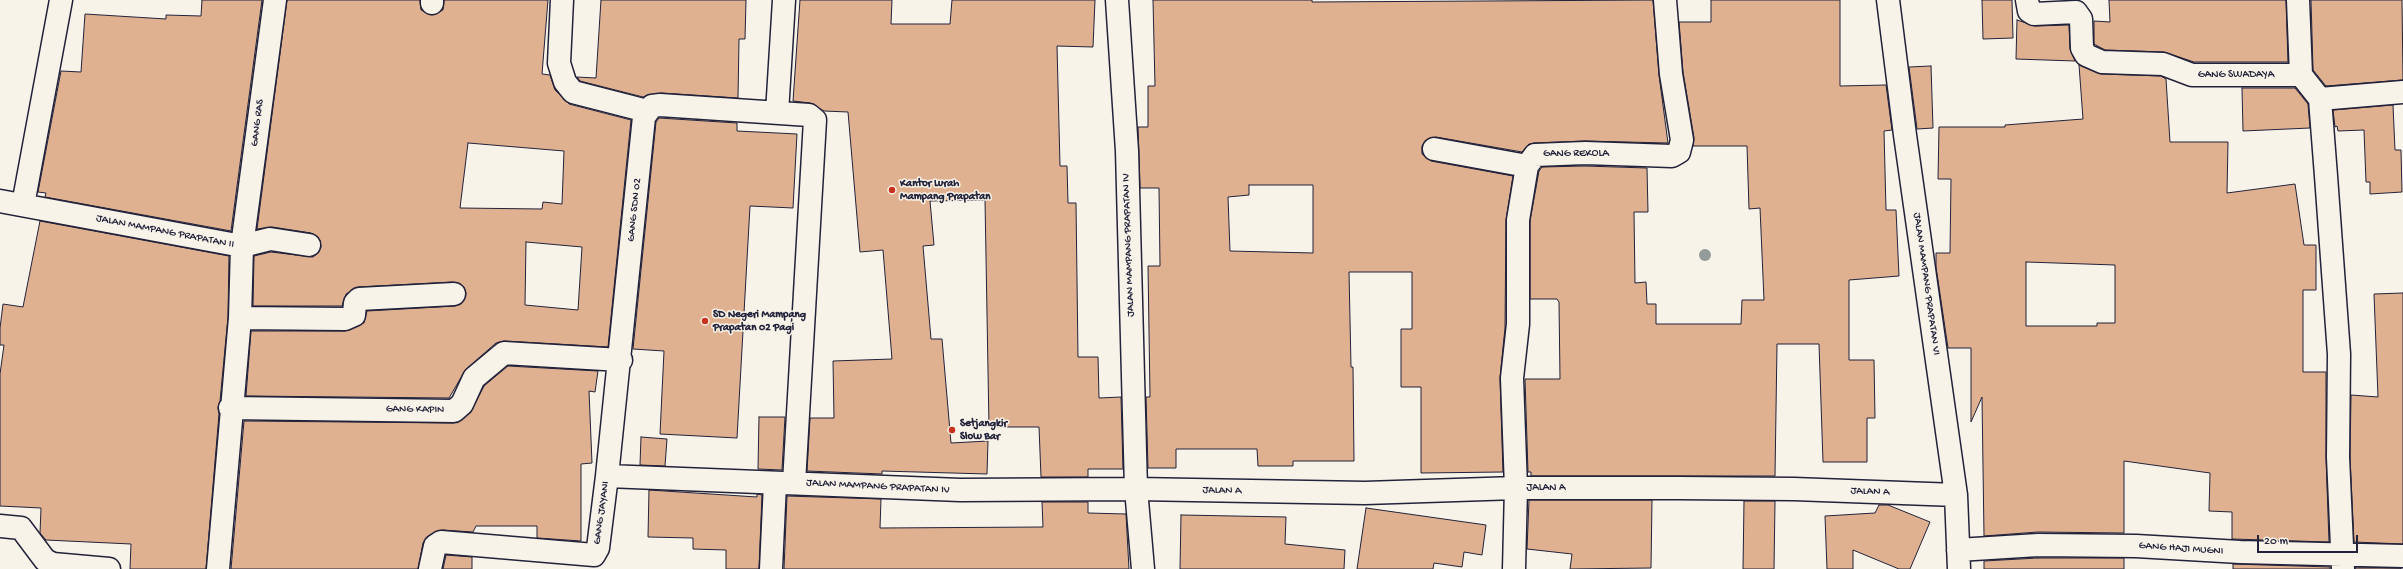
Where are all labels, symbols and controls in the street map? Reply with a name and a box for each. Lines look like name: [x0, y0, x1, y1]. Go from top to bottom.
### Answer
street label: GANG SWADAYA: [2198, 68, 2274, 82]
street label: GANG RAS: [249, 99, 267, 147]
street label: GANG REKOLA: [1543, 147, 1609, 161]
street label: JALAN MAMPANG PRAPATAN IV: [1120, 173, 1138, 317]
place label: Kantor Lurah Mampang Prapatan: [900, 177, 991, 203]
street label: GANG SDN 02: [625, 178, 645, 242]
marker: Kantor Lurah Mampang Prapatan: [887, 185, 897, 195]
street label: JALAN MAMPANG PRAPATAN II: [95, 212, 235, 252]
street label: JALAN MAMPANG PRAPATAN VI: [1909, 212, 1943, 356]
place label: SD Negeri Mampang Prapatan 02 Pagi: [713, 308, 806, 334]
marker: SD Negeri Mampang Prapatan 02 Pagi: [700, 316, 710, 326]
street label: GANG KAPIN: [386, 403, 444, 417]
place label: Setjangkir Slow Bar: [960, 417, 1007, 443]
marker: Setjangkir Slow Bar: [947, 425, 957, 435]
street label: JALAN MAMPANG PRAPATAN IV: [806, 477, 950, 497]
street label: GANG JAYANI: [591, 480, 613, 546]
street label: JALAN A: [1526, 481, 1566, 495]
street label: JALAN A: [1202, 484, 1242, 498]
street label: JALAN A: [1850, 485, 1890, 499]
scale bar: [2259, 527, 2360, 553]
text: 20 m: [2264, 535, 2288, 549]
street label: GANG HAJI MUGNI: [2138, 539, 2224, 559]

